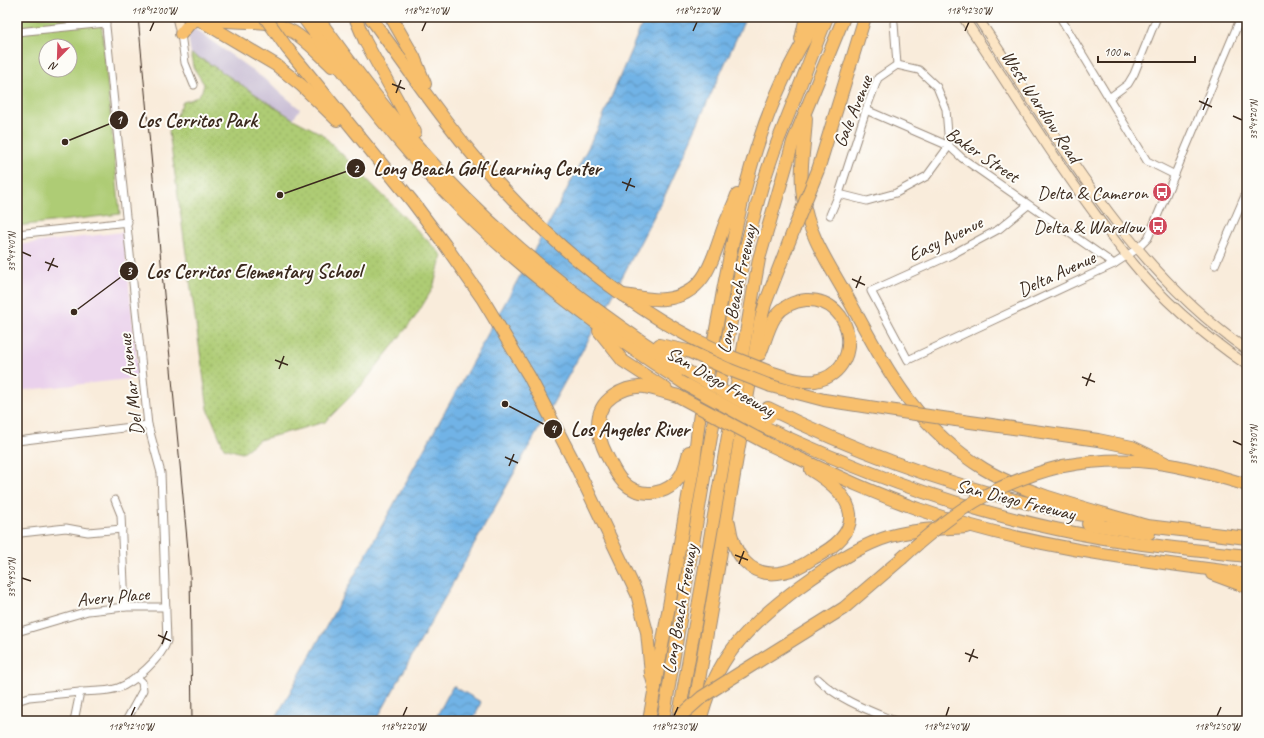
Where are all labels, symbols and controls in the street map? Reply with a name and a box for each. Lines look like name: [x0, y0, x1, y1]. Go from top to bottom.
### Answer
text: 118°12'00"W: [131, 4, 178, 17]
text: 118°12'10"W: [403, 4, 450, 17]
text: 118°12'20"W: [674, 4, 721, 17]
text: 118°12'30"W: [946, 4, 993, 17]
north arrow: [38, 38, 78, 78]
scale bar: [1098, 38, 1195, 64]
text: 100 m: [1104, 44, 1131, 60]
street label: West Wardlow Road: [996, 46, 1088, 170]
text: N: [46, 59, 60, 75]
street label: Gale Avenue: [828, 70, 879, 151]
text: 33°49'20"N: [1247, 98, 1260, 140]
callout: Los Cerritos Park: [109, 104, 265, 136]
text: Los Cerritos Park: [137, 108, 259, 133]
text: 1: [116, 112, 123, 128]
street label: Baker Street: [941, 121, 1025, 189]
callout: Long Beach Golf Learning Center: [346, 152, 608, 184]
text: Long Beach Golf Learning Center: [373, 156, 603, 181]
text: 2: [353, 161, 360, 177]
place label: Delta & Cameron: [1037, 181, 1149, 205]
bus stop icon: Delta & Cameron: [1151, 181, 1173, 203]
street label: Easy Avenue: [904, 210, 988, 267]
place label: Delta & Wardlow: [1033, 215, 1146, 239]
bus stop icon: Delta & Wardlow: [1147, 215, 1169, 237]
street label: Long Beach Freeway: [712, 221, 763, 356]
text: 33°49'40"N: [5, 230, 18, 272]
street label: Delta Avenue: [1014, 245, 1101, 302]
callout: Los Cerritos Elementary School: [119, 255, 370, 287]
text: Los Cerritos Elementary School: [146, 259, 365, 285]
text: 3: [126, 263, 133, 279]
street label: Del Mar Avenue: [113, 331, 149, 437]
street label: San Diego Freeway: [662, 341, 780, 423]
callout: Los Angeles River: [543, 413, 697, 445]
text: Los Angeles River: [571, 417, 692, 442]
text: 4: [550, 421, 557, 437]
text: 33°49'30"N: [1247, 423, 1260, 465]
street label: San Diego Freeway: [954, 474, 1079, 527]
street label: Long Beach Freeway: [657, 541, 703, 676]
text: 33°49'50"N: [5, 556, 18, 598]
street label: Avery Place: [76, 582, 152, 612]
text: 118°12'10"W: [108, 720, 155, 733]
text: 118°12'20"W: [380, 720, 427, 733]
text: 118°12'30"W: [651, 720, 698, 733]
text: 118°12'40"W: [923, 720, 970, 733]
text: 118°12'50"W: [1194, 720, 1241, 733]

